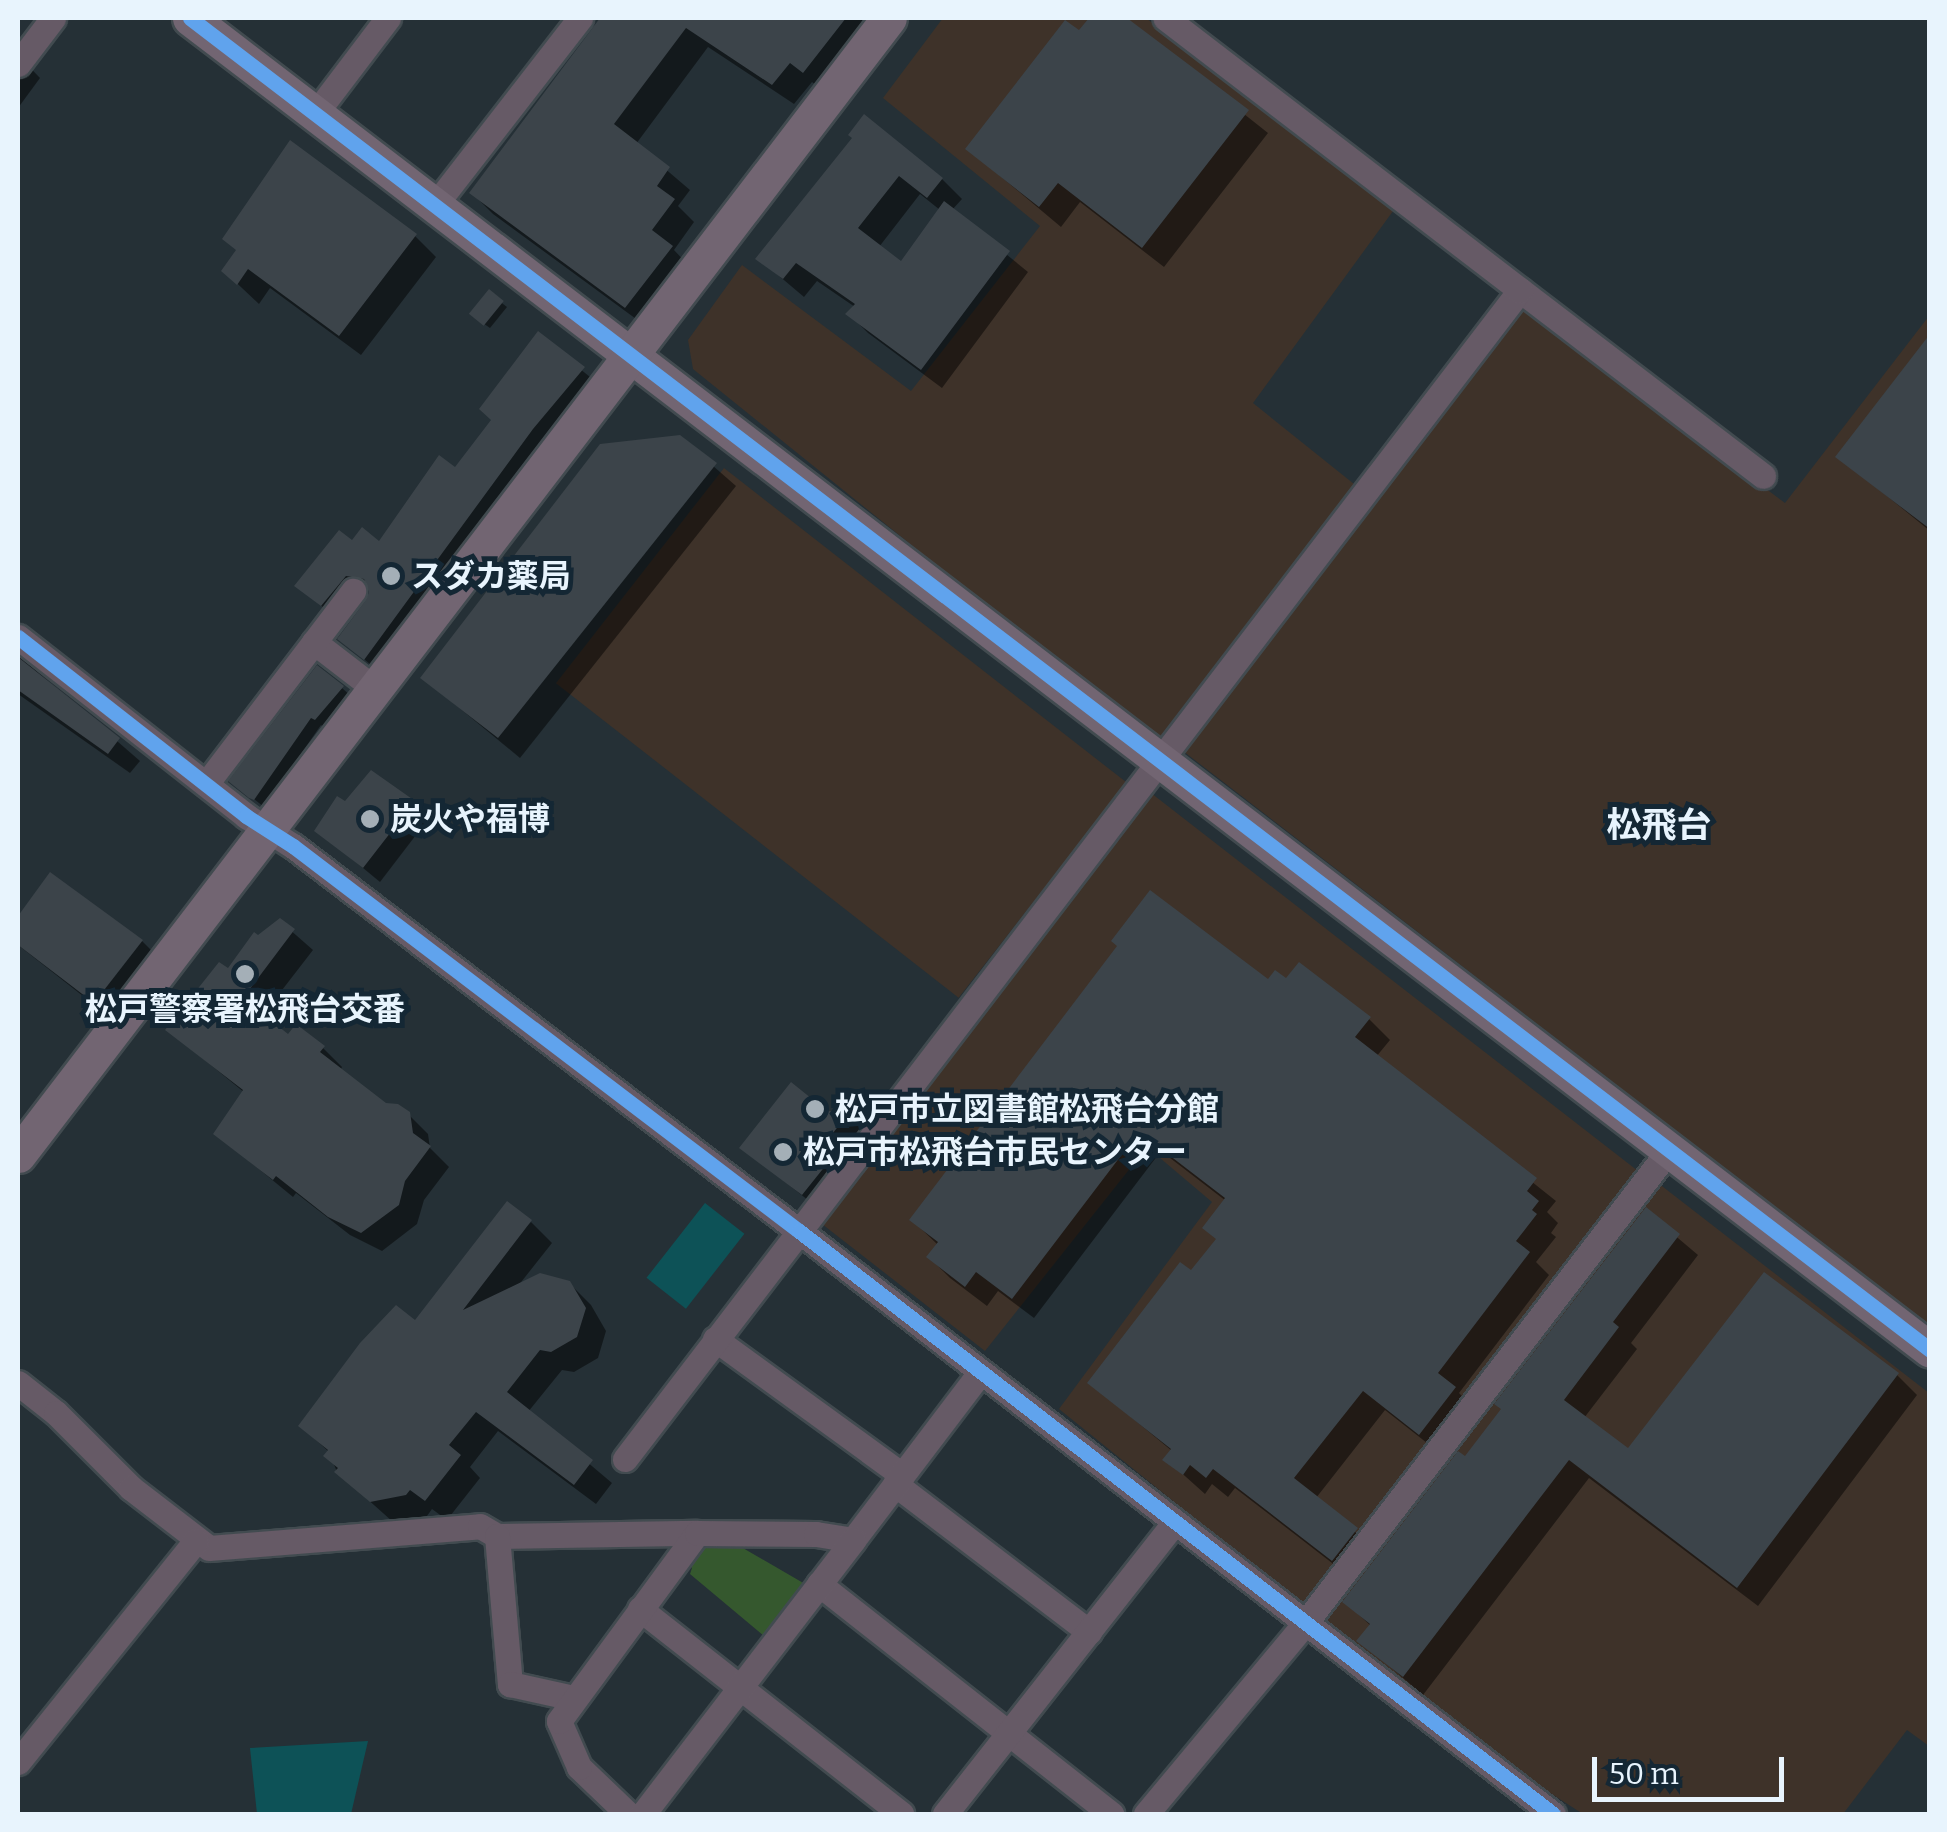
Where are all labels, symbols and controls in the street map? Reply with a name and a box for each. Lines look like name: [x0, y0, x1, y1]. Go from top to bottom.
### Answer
place label: スダカ薬局: [411, 557, 571, 595]
marker: スダカ薬局: [380, 565, 402, 587]
place label: 炭火や福博: [390, 800, 550, 838]
district label: 松飛台: [1607, 804, 1711, 846]
marker: 炭火や福博: [359, 808, 381, 830]
marker: 松戸警察署松飛台交番: [234, 963, 256, 985]
place label: 松戸警察署松飛台交番: [85, 990, 405, 1028]
place label: 松戸市立図書館松飛台分館: [835, 1090, 1219, 1128]
marker: 松戸市立図書館松飛台分館: [804, 1098, 826, 1120]
place label: 松戸市松飛台市民センター: [803, 1133, 1187, 1171]
marker: 松戸市松飛台市民センター: [772, 1141, 794, 1163]
scale bar: [1597, 1737, 1790, 1799]
text: 50 m: [1609, 1756, 1679, 1792]

